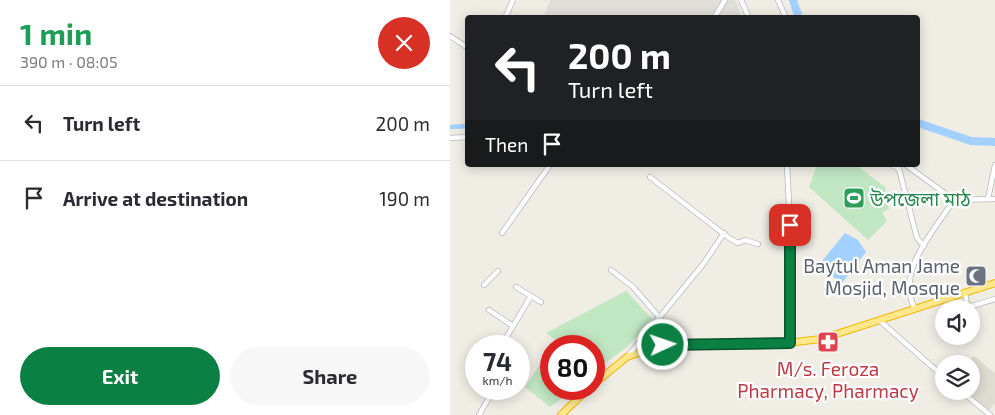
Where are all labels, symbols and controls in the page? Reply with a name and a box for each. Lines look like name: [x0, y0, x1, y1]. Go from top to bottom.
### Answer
text: 1 min: [20, 15, 92, 51]
button: close: [378, 17, 430, 69]
text: 200 m: [568, 34, 671, 76]
icon: left: [485, 35, 550, 100]
text: 390 m · 08:05: [20, 52, 118, 71]
text: Turn left: [568, 76, 653, 102]
icon: left: [20, 109, 48, 137]
text: Turn left: [63, 112, 140, 135]
text: 200 m: [376, 112, 430, 135]
icon: arrive: [538, 130, 566, 158]
text: Then: [485, 133, 528, 156]
icon: arrive: [20, 184, 48, 212]
sports icon: উপজেলা মাঠ: [842, 186, 866, 210]
text: Arrive at destination: [63, 187, 248, 210]
text: 190 m: [379, 187, 430, 210]
place label: উপজেলা মাঠ: [869, 187, 971, 210]
pin: [769, 204, 811, 246]
icon: arrive: [776, 211, 804, 239]
place label: Baytul Aman Jame Mosjid, Mosque: [803, 254, 960, 299]
mosque icon: Baytul Aman Jame Mosjid, Mosque: [964, 264, 988, 288]
map controls: [935, 300, 980, 400]
button: sound: [935, 300, 980, 345]
position arrow: [636, 318, 688, 370]
pharmacy icon: M/s. Feroza Pharmacy, Pharmacy: [816, 330, 840, 354]
speed limit sign: 80: [540, 335, 605, 400]
text: 74: [483, 346, 512, 376]
button: Exit: [20, 347, 220, 405]
button: Share: [230, 347, 430, 405]
button: layers: [935, 355, 980, 400]
place label: M/s. Feroza Pharmacy, Pharmacy: [737, 357, 919, 402]
text: km/h: [483, 373, 512, 387]

